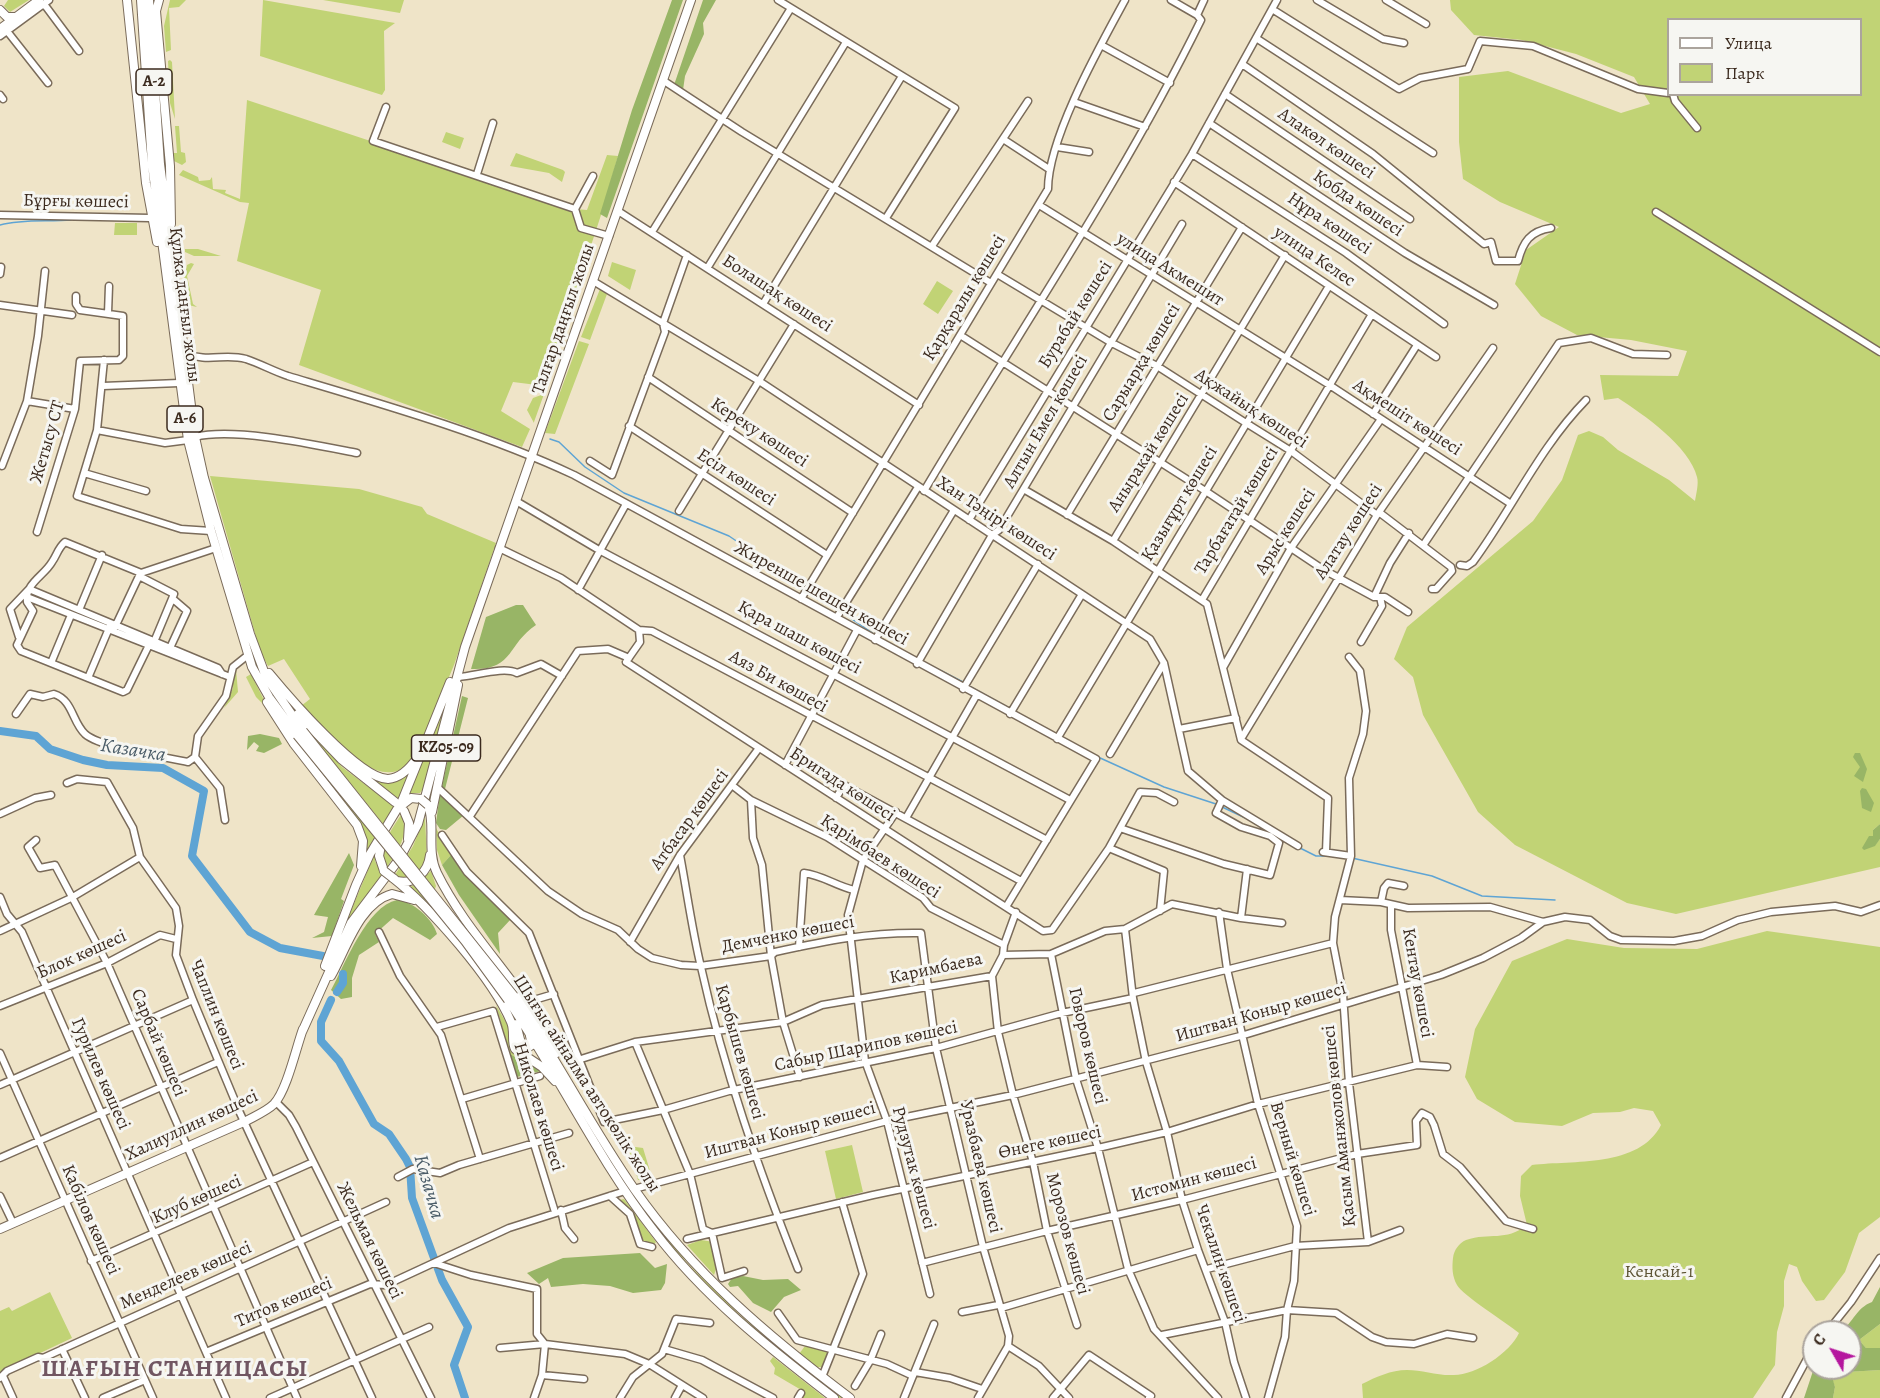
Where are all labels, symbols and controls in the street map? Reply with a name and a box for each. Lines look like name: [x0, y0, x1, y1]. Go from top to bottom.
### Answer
legend: [1667, 18, 1862, 96]
text: Улица: [1725, 31, 1772, 55]
text: Парк: [1725, 61, 1765, 85]
road number: A-2: [136, 69, 172, 95]
street label: Алакөл көшесі: [1273, 104, 1379, 184]
street label: Қобда көшесі: [1309, 166, 1407, 242]
street label: Нұра көшесі: [1283, 188, 1375, 260]
street label: Бұрғы көшесі: [23, 190, 129, 214]
street label: улица Келеc: [1269, 222, 1359, 292]
street label: Құлжа даңғыл жолы: [164, 226, 204, 384]
street label: улица Акмешит: [1112, 228, 1228, 312]
street label: Қарқаралы көшесі: [919, 231, 1011, 365]
street label: Талғар даңғыл жолы: [528, 241, 600, 397]
street label: Болашақ көшесі: [718, 250, 836, 338]
street label: Бурабай көшесі: [1034, 257, 1118, 373]
street label: Сарыарқа көшесі: [1098, 300, 1186, 426]
street label: Алтын Емел көшесі: [999, 352, 1093, 492]
street label: Ақжайық көшесі: [1190, 364, 1312, 454]
street label: Ақмешіт көшесі: [1349, 375, 1465, 461]
street label: Аныракай көшесі: [1104, 390, 1194, 516]
street label: Кереку көшесі: [706, 393, 812, 473]
street label: Жетысу СТ: [26, 398, 70, 486]
road number: A-6: [167, 406, 203, 432]
street label: Қазығұрт көшесі: [1137, 443, 1223, 565]
street label: Тарбағатай көшесі: [1190, 443, 1284, 579]
street label: Есіл көшесі: [693, 445, 779, 511]
street label: Хан Тәңірі көшесі: [932, 472, 1060, 566]
street label: Алатау көшесі: [1310, 480, 1388, 584]
street label: Арыс көшесі: [1251, 485, 1321, 579]
street label: Жиренше шешен көшесі: [730, 537, 912, 651]
street label: Қара шаш көшесі: [734, 596, 864, 680]
street label: Аяз Би көшесі: [725, 646, 831, 718]
water label: Казачка: [99, 734, 167, 768]
road number: KZ05-09: [412, 735, 480, 761]
street label: Бригада көшесі: [785, 743, 899, 827]
street label: Атбасар көшесі: [646, 765, 734, 875]
street label: Қарімбаев көшесі: [816, 810, 944, 904]
street label: Демченко көшесі: [720, 912, 856, 958]
street label: Блок көшесі: [34, 926, 130, 984]
street label: Кентау көшесі: [1397, 926, 1437, 1040]
street label: Каримбаева: [888, 949, 984, 989]
street label: Чаплин көшесі: [184, 957, 248, 1073]
street label: Шығыс айналма автокөлік жолы: [508, 971, 664, 1197]
street label: Иштван Коныр көшесі: [1173, 978, 1349, 1048]
street label: Карбышев көшесі: [709, 982, 769, 1122]
street label: Сарбай көшесі: [126, 986, 190, 1100]
street label: Говоров көшесі: [1063, 986, 1111, 1106]
street label: Гурилев көшесі: [66, 1015, 134, 1133]
street label: Сабыр Шарипов көшесі: [772, 1017, 960, 1077]
street label: Қасым Аманжолов көшесі: [1319, 1024, 1361, 1228]
street label: Николаев көшесі: [508, 1040, 568, 1174]
street label: Халиуллин көшесі: [122, 1086, 262, 1166]
street label: Иштван Коныр көшесі: [702, 1098, 878, 1164]
street label: Уразбаева көшесі: [954, 1099, 1006, 1235]
street label: Верный көшесі: [1264, 1099, 1320, 1219]
street label: Рудзутак көшесі: [886, 1104, 940, 1232]
street label: Өнеге көшесі: [997, 1122, 1103, 1164]
water label: Казачка: [407, 1152, 449, 1222]
street label: Истомин көшесі: [1129, 1153, 1259, 1207]
street label: Кабілов көшесі: [56, 1162, 124, 1278]
street label: Клуб көшесі: [149, 1171, 245, 1229]
street label: Морозов көшесі: [1040, 1171, 1094, 1297]
street label: Жельмая көшесі: [331, 1179, 407, 1303]
street label: Чекалин көшесі: [1190, 1202, 1250, 1326]
street label: Менделеев көшесі: [117, 1237, 255, 1315]
park label: Кенсай-1: [1624, 1262, 1694, 1284]
street label: Титов көшесі: [232, 1273, 336, 1333]
north arrow: [1802, 1320, 1862, 1380]
text: С: [1808, 1329, 1831, 1351]
district label: ШАҒЫН СТАНИЦАСЫ: [41, 1356, 309, 1384]

